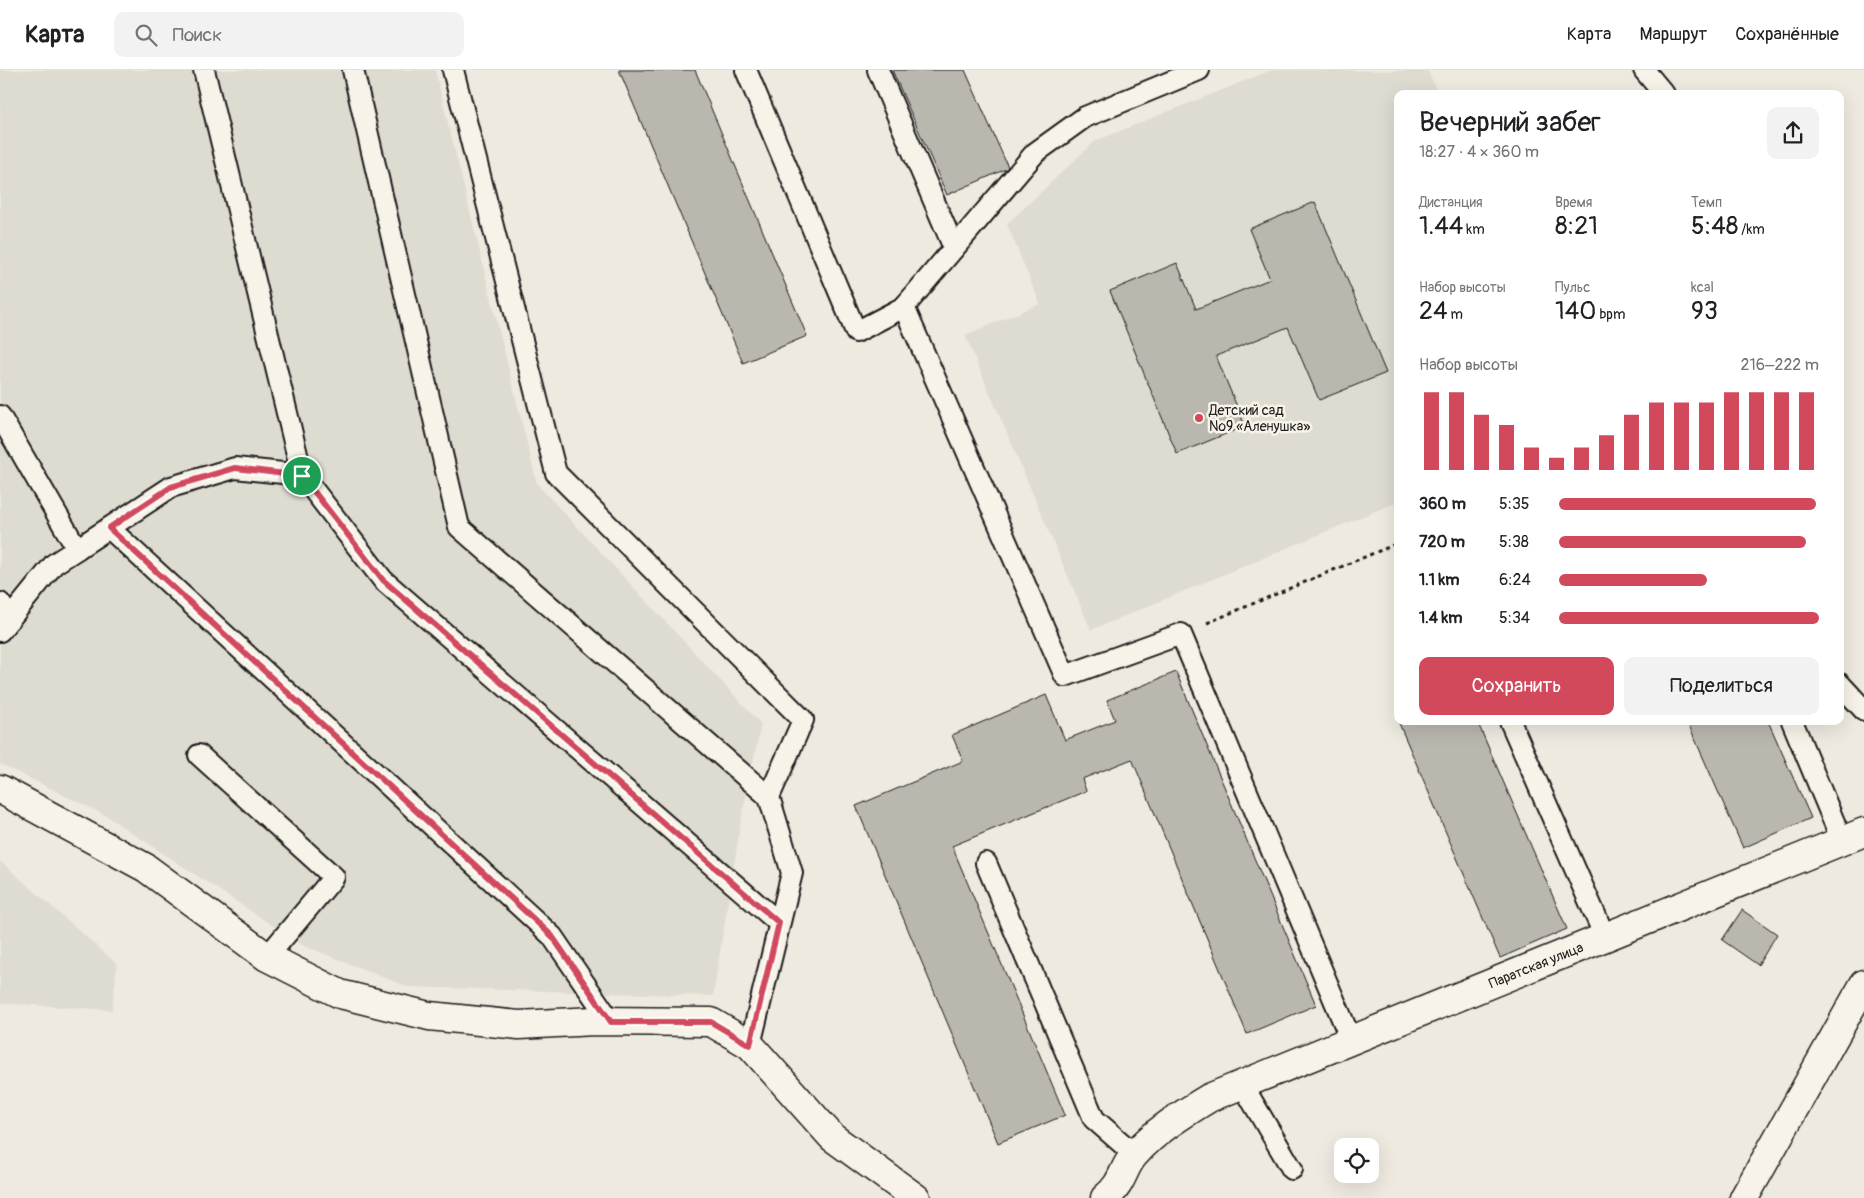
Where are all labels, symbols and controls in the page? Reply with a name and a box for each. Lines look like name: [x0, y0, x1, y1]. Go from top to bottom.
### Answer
search box: [114, 12, 464, 57]
text: Карта: [25, 20, 84, 49]
icon: search: [132, 21, 160, 49]
text: Поиск: [172, 23, 222, 47]
text: Карта: [1567, 23, 1611, 46]
text: Маршрут: [1639, 23, 1707, 46]
text: Сохранённые: [1735, 23, 1839, 46]
text: Вечерний забег: [1419, 105, 1601, 140]
button: share: [1767, 107, 1819, 159]
text: 18:27 · 4 × 360 m: [1419, 142, 1539, 162]
text: Дистанция: [1419, 194, 1483, 211]
text: Время: [1555, 194, 1592, 211]
text: Темп: [1691, 194, 1722, 211]
text: 1.44: [1419, 211, 1463, 242]
text: 8:21: [1555, 211, 1598, 242]
text: 5:48: [1691, 211, 1738, 242]
text: km: [1463, 221, 1485, 238]
text: /km: [1738, 221, 1765, 238]
text: Набор высоты: [1419, 279, 1506, 296]
text: Пульс: [1555, 279, 1590, 296]
text: kcal: [1691, 279, 1714, 296]
text: 24: [1419, 296, 1447, 327]
text: 140: [1555, 296, 1596, 327]
text: 93: [1691, 296, 1718, 327]
text: m: [1447, 306, 1463, 323]
text: bpm: [1596, 306, 1625, 323]
text: Набор высоты: [1419, 355, 1518, 375]
text: 216–222 m: [1741, 355, 1819, 375]
place label: Детский сад №9 «Аленушка»: [1208, 402, 1310, 435]
marker: Детский сад №9 «Аленушка»: [1193, 412, 1205, 424]
pin: [281, 455, 323, 497]
icon: arrive: [288, 462, 316, 490]
text: 360 m: [1419, 494, 1466, 514]
text: 5:35: [1499, 494, 1530, 514]
text: 720 m: [1419, 532, 1465, 552]
text: 5:38: [1499, 532, 1529, 552]
text: 1.1 km: [1419, 570, 1459, 590]
text: 6:24: [1499, 570, 1531, 590]
text: 1.4 km: [1419, 608, 1462, 628]
text: 5:34: [1499, 608, 1530, 628]
button: Сохранить: [1419, 657, 1614, 715]
button: Поделиться: [1624, 657, 1819, 715]
street label: Паратская улица: [1486, 939, 1586, 992]
map controls: [1334, 1138, 1379, 1183]
button: locate: [1334, 1138, 1379, 1183]

